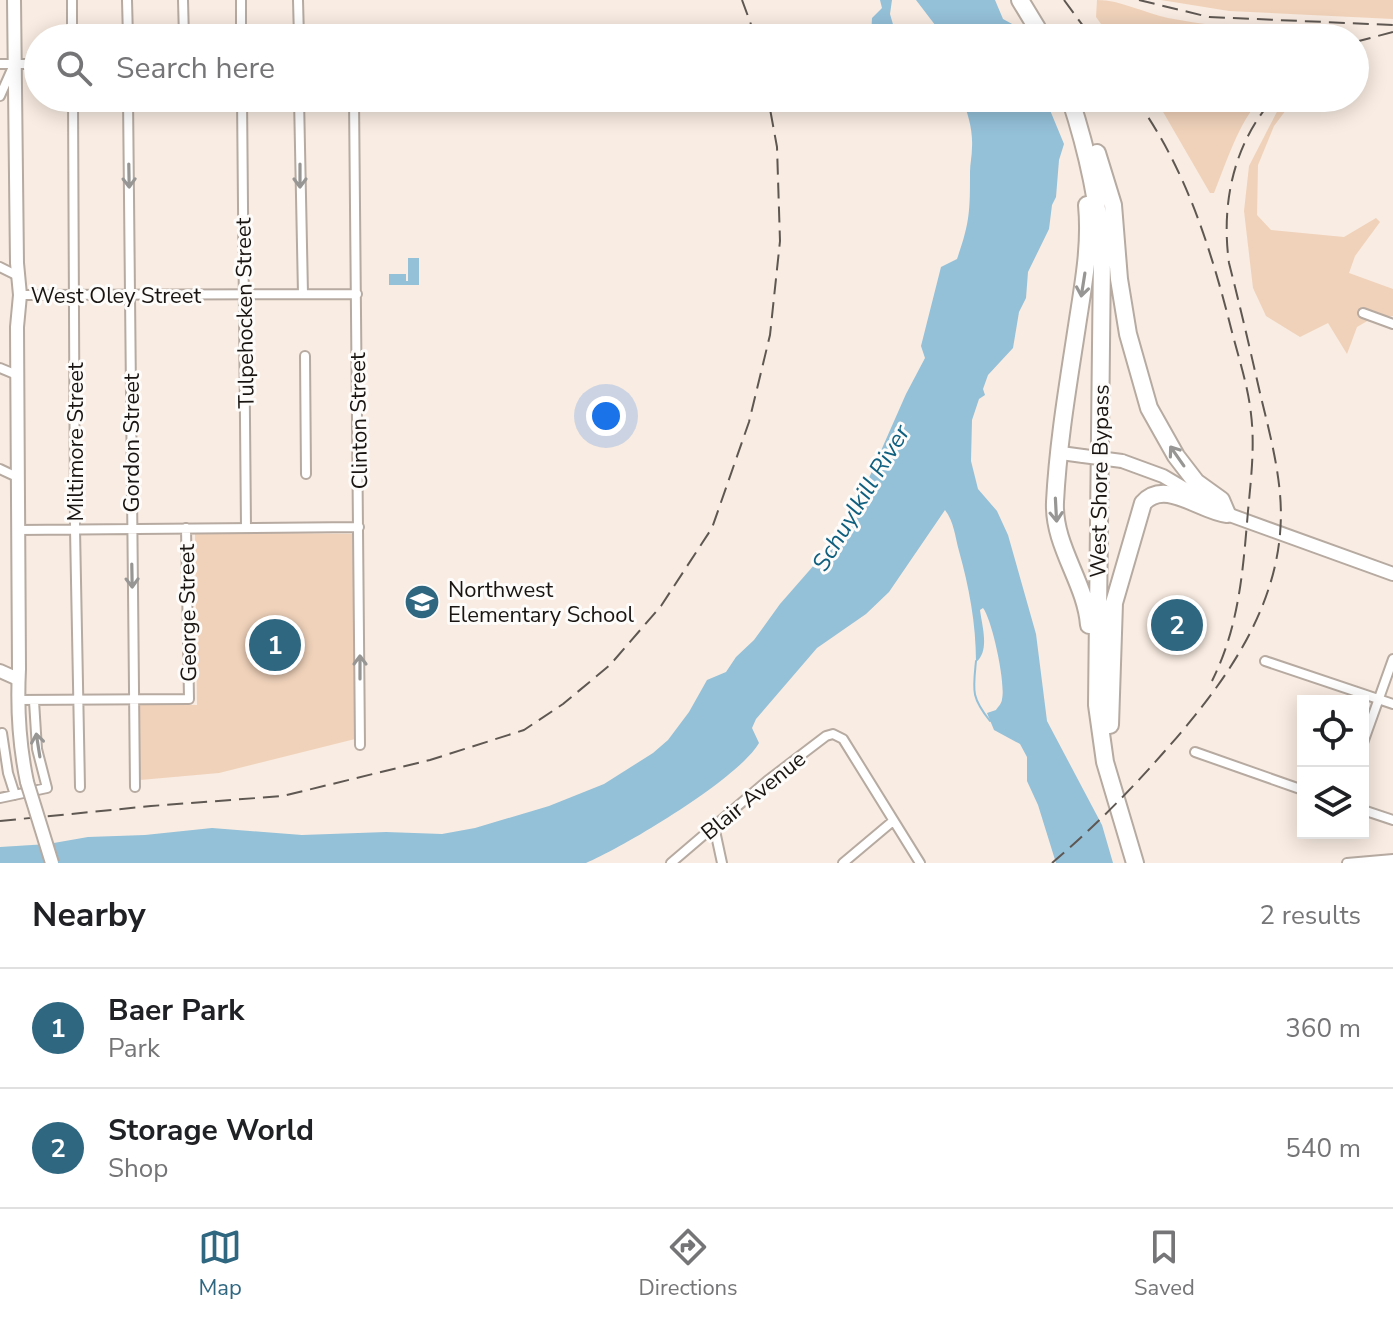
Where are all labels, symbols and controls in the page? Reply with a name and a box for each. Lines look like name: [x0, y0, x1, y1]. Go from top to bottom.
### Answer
search box: [24, 24, 1369, 112]
icon: search: [52, 46, 96, 90]
text: Search here: [116, 48, 275, 89]
one-way arrow: [121, 162, 137, 189]
one-way arrow: [292, 162, 308, 189]
street label: Tulpehocken Street: [228, 217, 262, 409]
one-way arrow: [1075, 271, 1090, 297]
street label: West Oley Street: [31, 281, 201, 311]
street label: Clinton Street: [343, 352, 375, 490]
street label: Miltimore Street: [61, 362, 91, 522]
street label: Gordon Street: [117, 373, 147, 513]
street label: West Shore Bypass: [1083, 384, 1117, 578]
your location: [586, 396, 626, 436]
water label: Schuylkill River: [805, 418, 918, 577]
one-way arrow: [1169, 445, 1185, 467]
one-way arrow: [1049, 496, 1064, 523]
street label: George Street: [172, 543, 204, 682]
one-way arrow: [124, 562, 140, 589]
place label: Northwest Elementary School: [448, 575, 634, 630]
school or university icon: Northwest Elementary School: [403, 583, 441, 621]
pin: 2: [1151, 595, 1203, 655]
pin: 1: [249, 615, 301, 675]
one-way arrow: [352, 654, 368, 681]
map controls: [1297, 695, 1369, 839]
button: locate: [1297, 695, 1369, 767]
one-way arrow: [30, 733, 45, 758]
street label: Blair Avenue: [695, 744, 812, 847]
button: layers: [1297, 767, 1369, 839]
text: Nearby: [32, 892, 146, 938]
text: 2 results: [1260, 898, 1361, 933]
text: Baer Park: [108, 990, 244, 1031]
text: 1: [50, 1011, 66, 1046]
text: 360 m: [1285, 1011, 1361, 1046]
text: Park: [108, 1031, 160, 1066]
text: Storage World: [108, 1110, 314, 1151]
text: 2: [50, 1131, 66, 1166]
text: 540 m: [1285, 1131, 1361, 1166]
text: Shop: [108, 1151, 168, 1186]
tab: Map: [198, 1225, 242, 1303]
tab: Directions: [639, 1225, 738, 1303]
tab: Saved: [1134, 1225, 1195, 1303]

